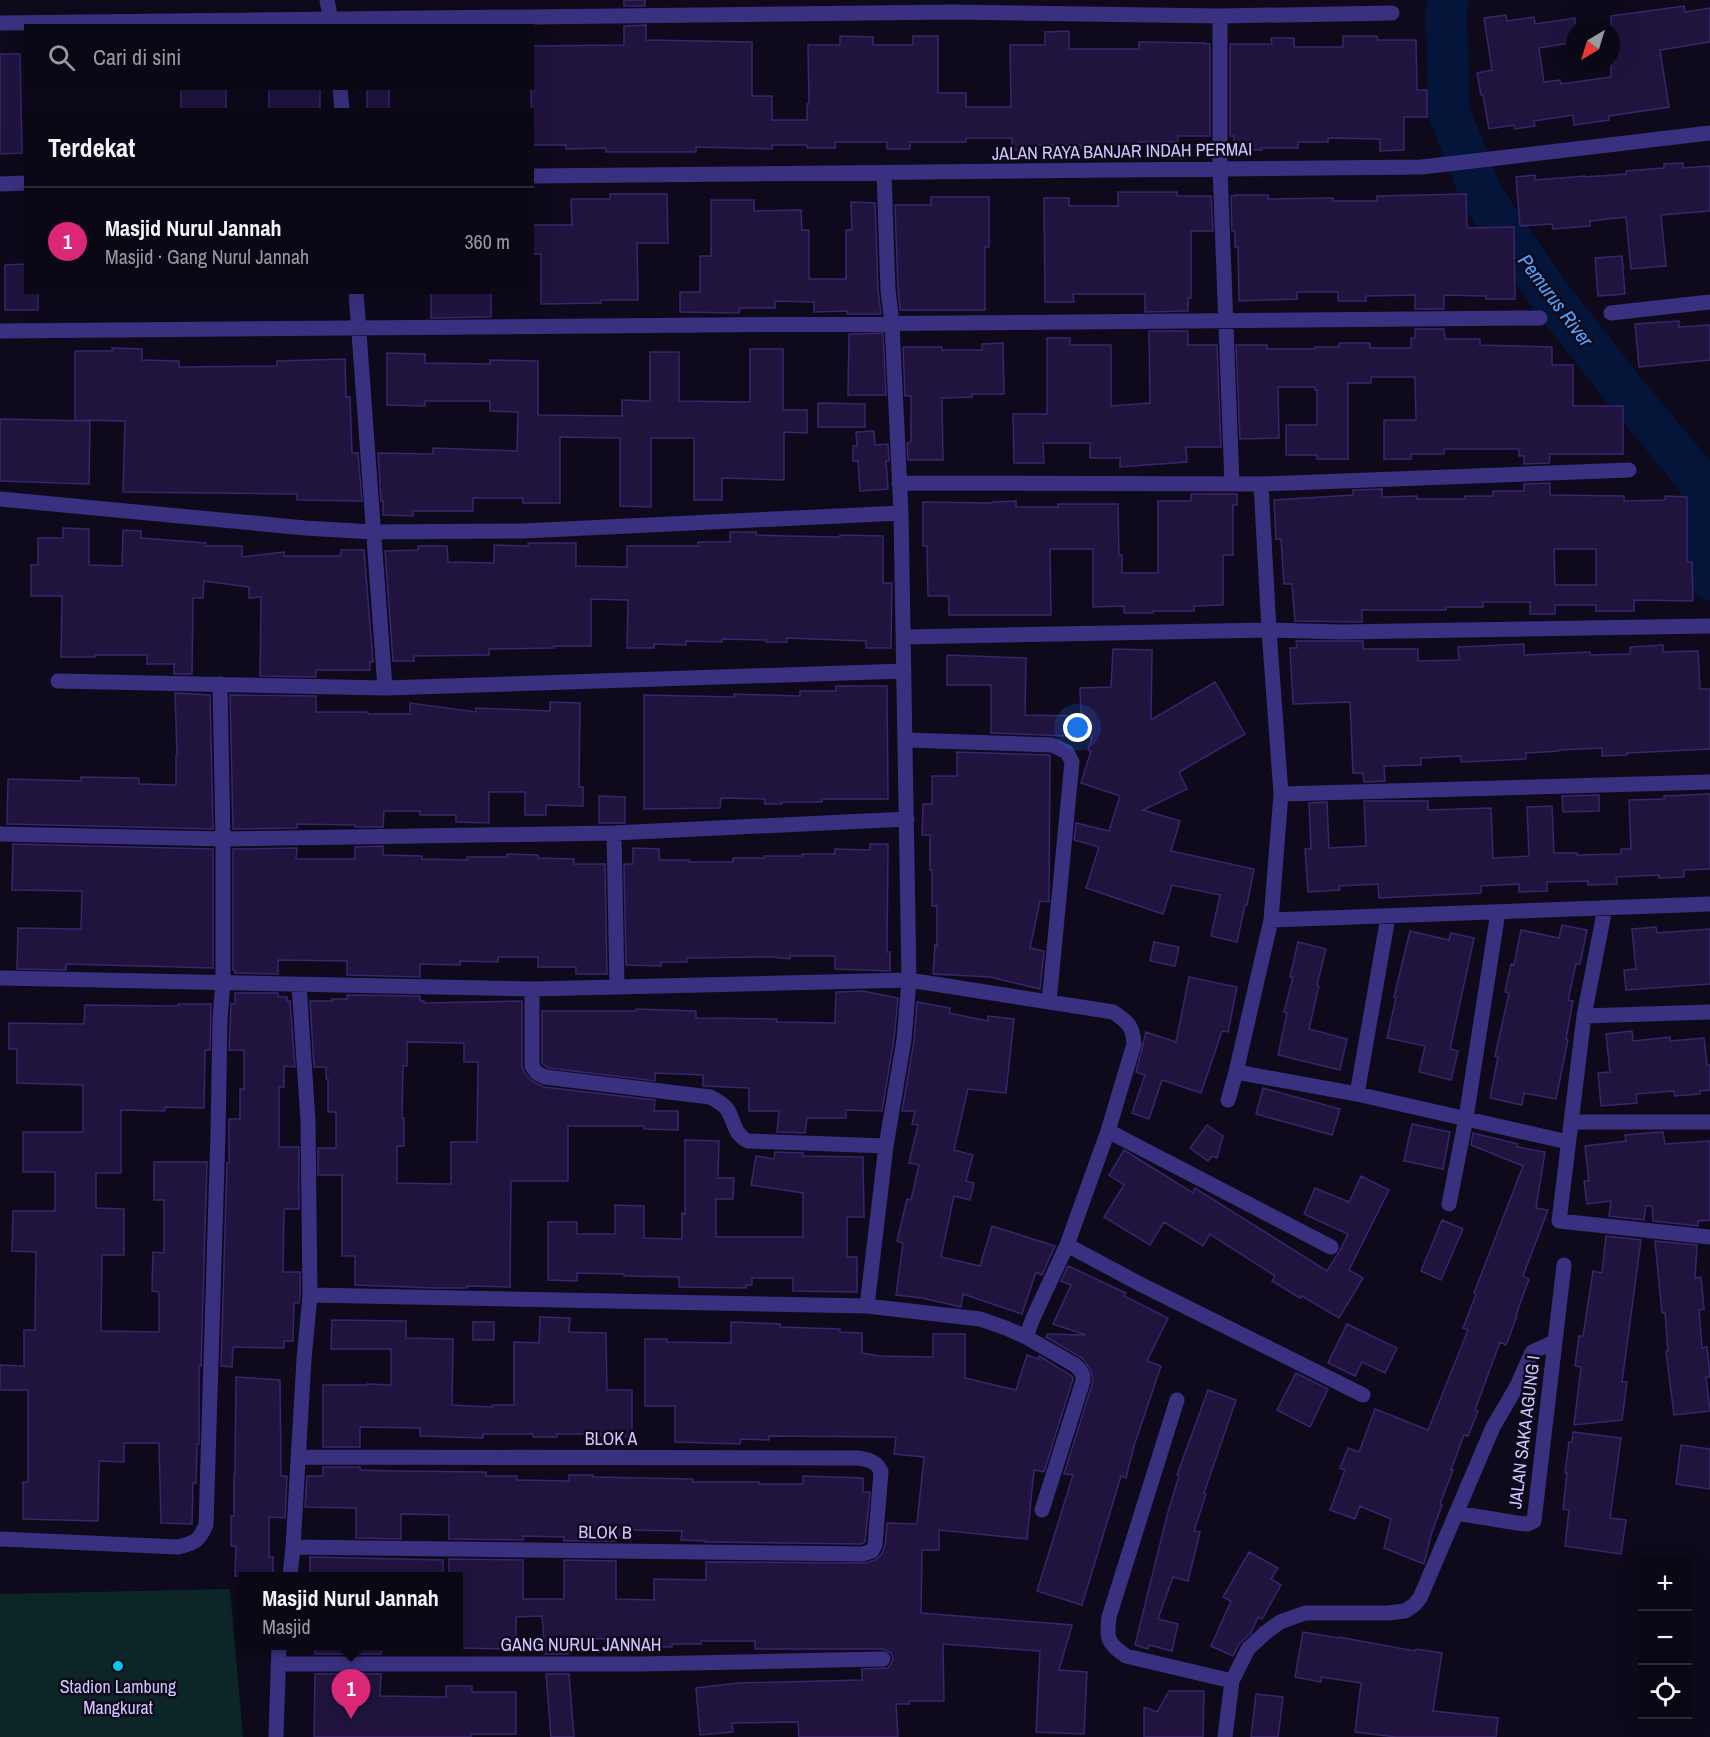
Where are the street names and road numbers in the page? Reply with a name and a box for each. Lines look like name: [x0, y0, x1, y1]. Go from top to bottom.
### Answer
street label: JALAN RAYA BANJAR INDAH PERMAI: [992, 136, 1252, 166]
street label: JALAN SAKA AGUNG I: [1502, 1354, 1546, 1510]
street label: BLOK A: [585, 1426, 637, 1451]
street label: BLOK B: [578, 1519, 632, 1545]
street label: GANG NURUL JANNAH: [500, 1632, 662, 1657]

